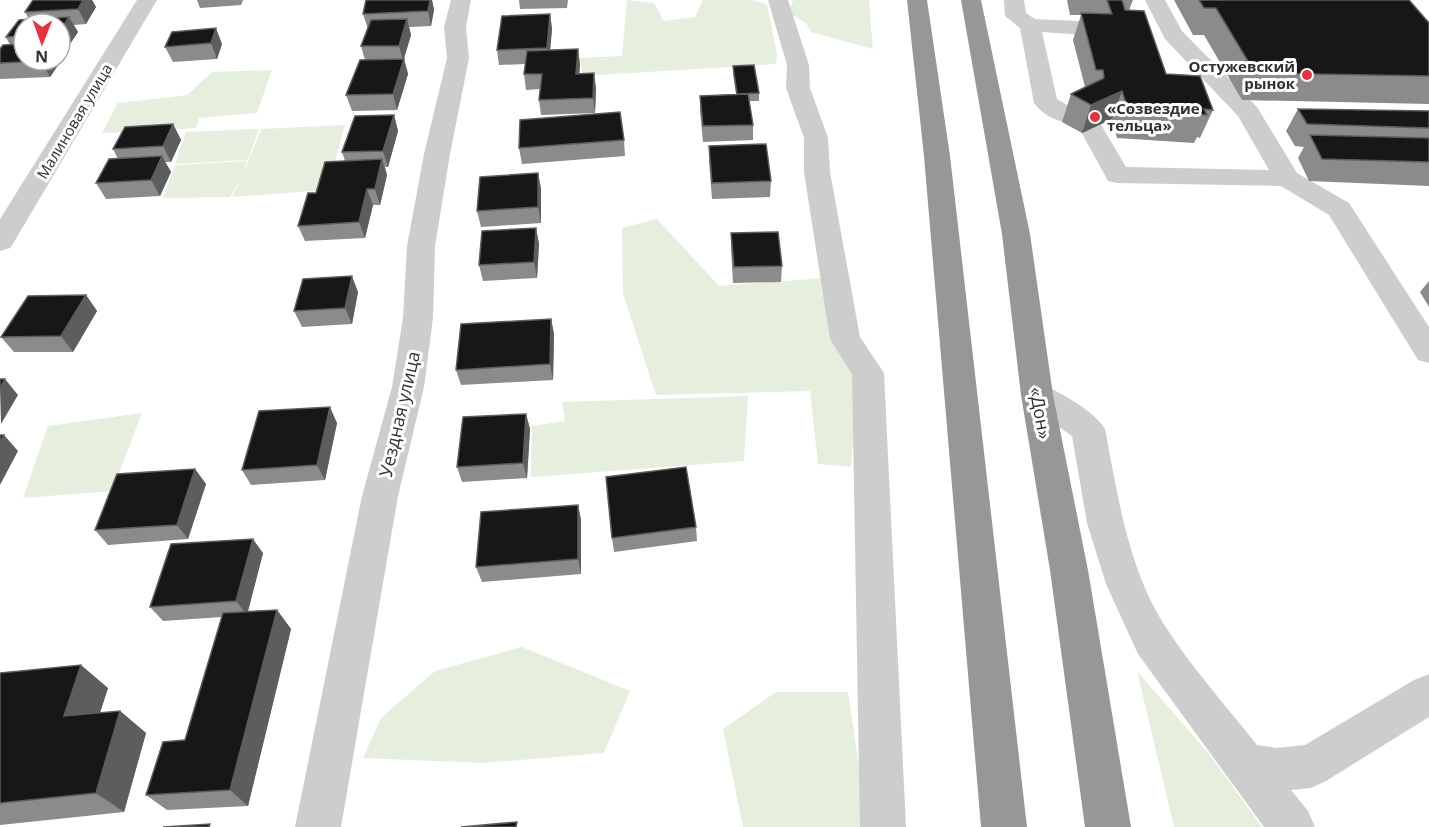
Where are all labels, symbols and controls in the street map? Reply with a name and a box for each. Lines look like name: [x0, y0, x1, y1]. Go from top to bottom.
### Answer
north arrow: [12, 12, 72, 72]
text: N: [35, 46, 48, 68]
place label: Остужевский рынок: [1189, 56, 1296, 93]
street label: Малиновая улица: [32, 60, 116, 182]
marker: Остужевский рынок: [1300, 68, 1314, 82]
place label: «Созвездие тельца»: [1107, 98, 1200, 135]
marker: «Созвездие тельца»: [1088, 110, 1102, 124]
street label: Уездная улица: [373, 349, 425, 479]
street label: «Дон»: [1025, 385, 1057, 441]

